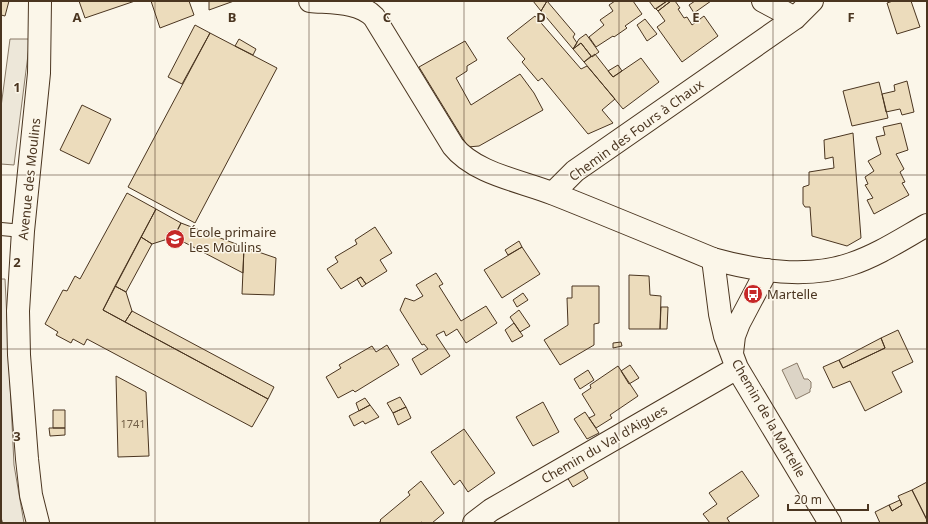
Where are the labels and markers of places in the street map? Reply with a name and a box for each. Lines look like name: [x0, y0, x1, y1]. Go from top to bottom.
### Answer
place label: École primaire Les Moulins: [189, 223, 276, 256]
school or university icon: École primaire Les Moulins: [164, 228, 186, 250]
bus stop icon: Martelle: [742, 283, 764, 305]
place label: Martelle: [767, 285, 818, 303]

